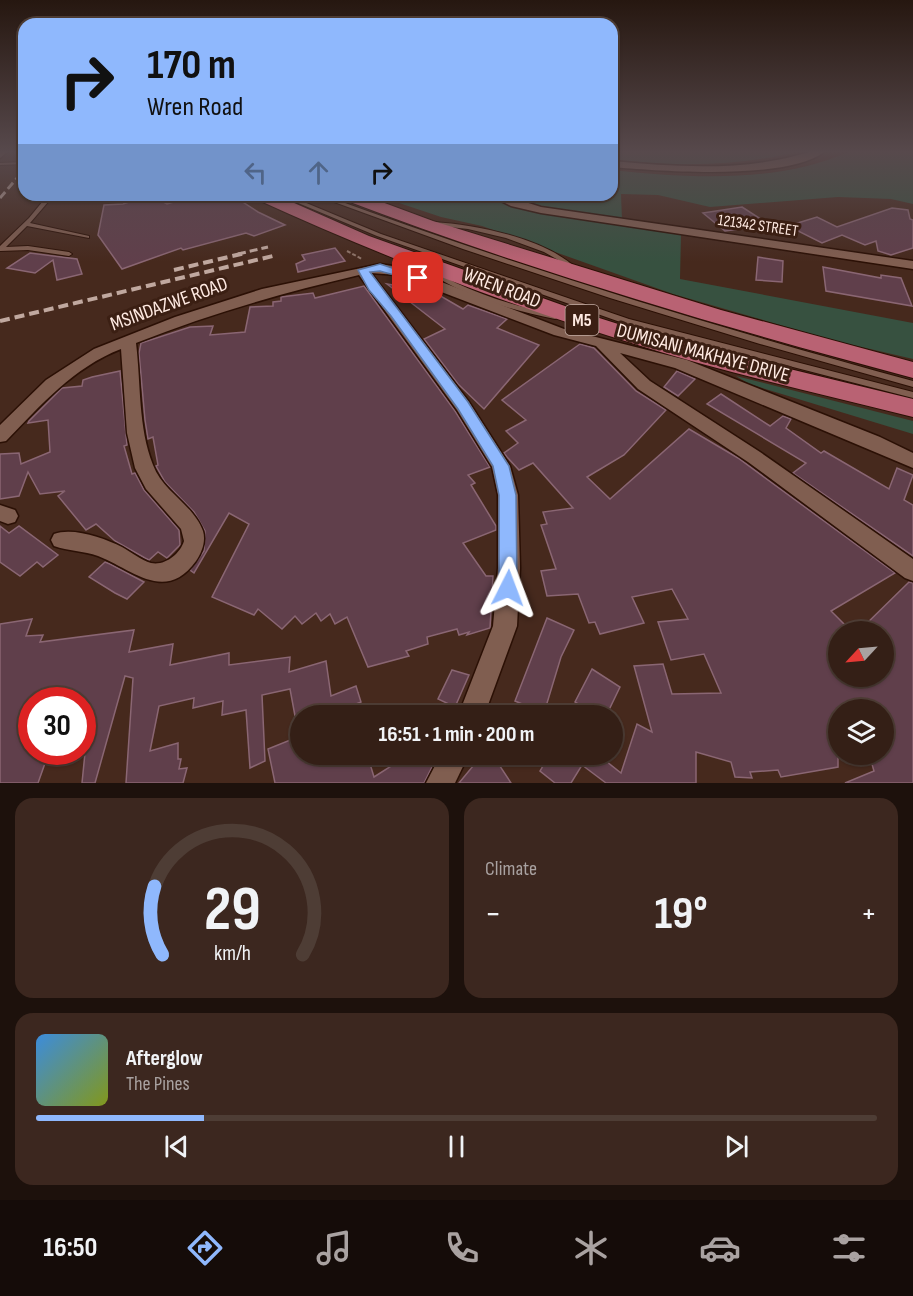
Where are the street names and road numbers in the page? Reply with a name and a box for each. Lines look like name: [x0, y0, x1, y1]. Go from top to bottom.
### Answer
street label: 121342 STREET: [717, 211, 800, 241]
street label: WREN ROAD: [460, 262, 544, 314]
street label: MSINDAZWE ROAD: [107, 272, 231, 336]
road number: M5: [566, 305, 598, 335]
street label: DUMISANI MAKHAYE DRIVE: [614, 318, 792, 388]

